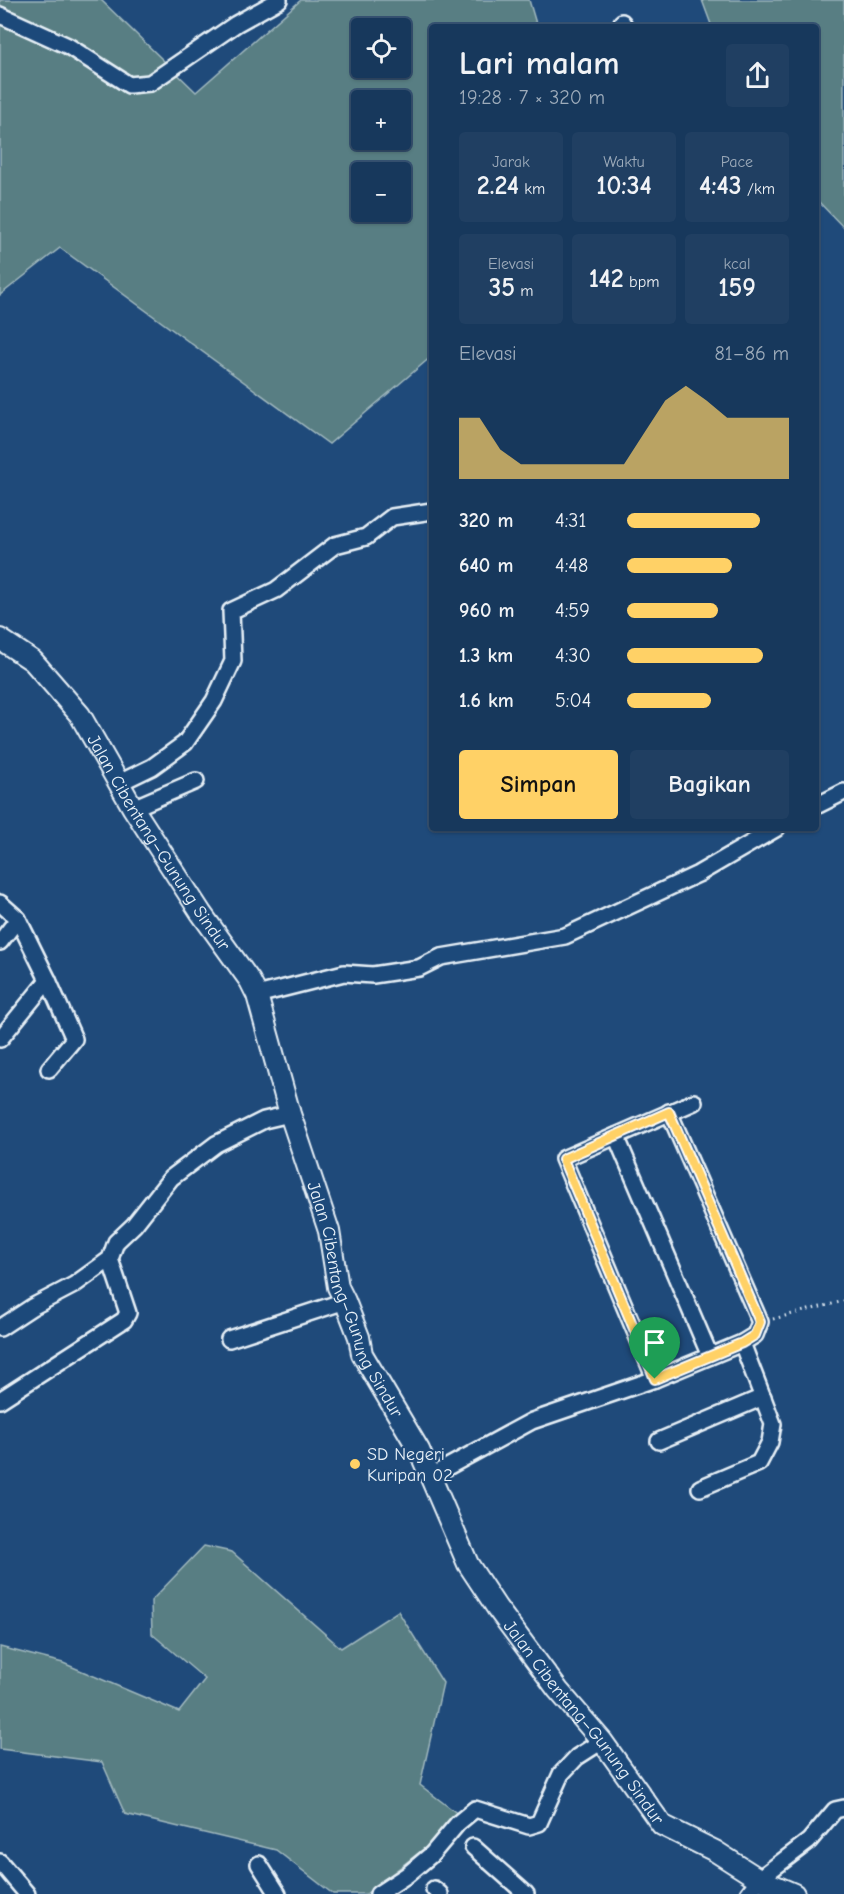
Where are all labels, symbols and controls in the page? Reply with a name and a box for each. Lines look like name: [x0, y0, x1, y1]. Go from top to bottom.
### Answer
map controls: [351, 18, 411, 222]
button: locate: [351, 18, 411, 78]
text: Lari malam: [459, 44, 620, 82]
button: share: [726, 44, 789, 107]
text: 19:28 · 7 × 320 m: [459, 86, 605, 109]
button: +: [351, 90, 411, 150]
text: Jarak: [492, 153, 530, 171]
text: Waktu: [603, 153, 645, 171]
text: Pace: [721, 153, 753, 171]
button: −: [351, 162, 411, 222]
text: 2.24: [477, 171, 519, 201]
text: 10:34: [596, 171, 652, 201]
text: 4:43: [699, 171, 742, 201]
text: km: [519, 180, 545, 198]
text: /km: [742, 180, 775, 198]
text: Elevasi: [488, 255, 534, 273]
text: kcal: [724, 255, 750, 273]
text: 142: [589, 264, 624, 294]
text: 35: [488, 273, 515, 303]
text: bpm: [624, 273, 659, 291]
text: 159: [718, 273, 756, 303]
text: m: [515, 282, 534, 300]
text: Elevasi: [459, 342, 517, 365]
text: 81–86 m: [714, 342, 789, 365]
text: 320 m: [459, 509, 513, 532]
text: 4:31: [555, 509, 586, 532]
text: 640 m: [459, 554, 513, 577]
text: 4:48: [555, 554, 588, 577]
text: 960 m: [459, 599, 514, 622]
text: 4:59: [555, 599, 590, 622]
text: 1.3 km: [459, 644, 513, 667]
text: 4:30: [555, 644, 591, 667]
text: 1.6 km: [459, 689, 514, 712]
text: 5:04: [555, 689, 591, 712]
street label: Jalan Cibentang–Gunung Sindur: [82, 731, 235, 955]
button: Simpan: [459, 750, 618, 819]
button: Bagikan: [630, 750, 789, 819]
street label: Jalan Cibentang–Gunung Sindur: [302, 1179, 408, 1422]
pin: [629, 1317, 680, 1379]
icon: arrive: [638, 1326, 671, 1359]
place label: SD Negeri Kuripan 02: [367, 1444, 453, 1486]
marker: SD Negeri Kuripan 02: [348, 1457, 362, 1471]
street label: Jalan Cibentang–Gunung Sindur: [499, 1616, 669, 1829]

